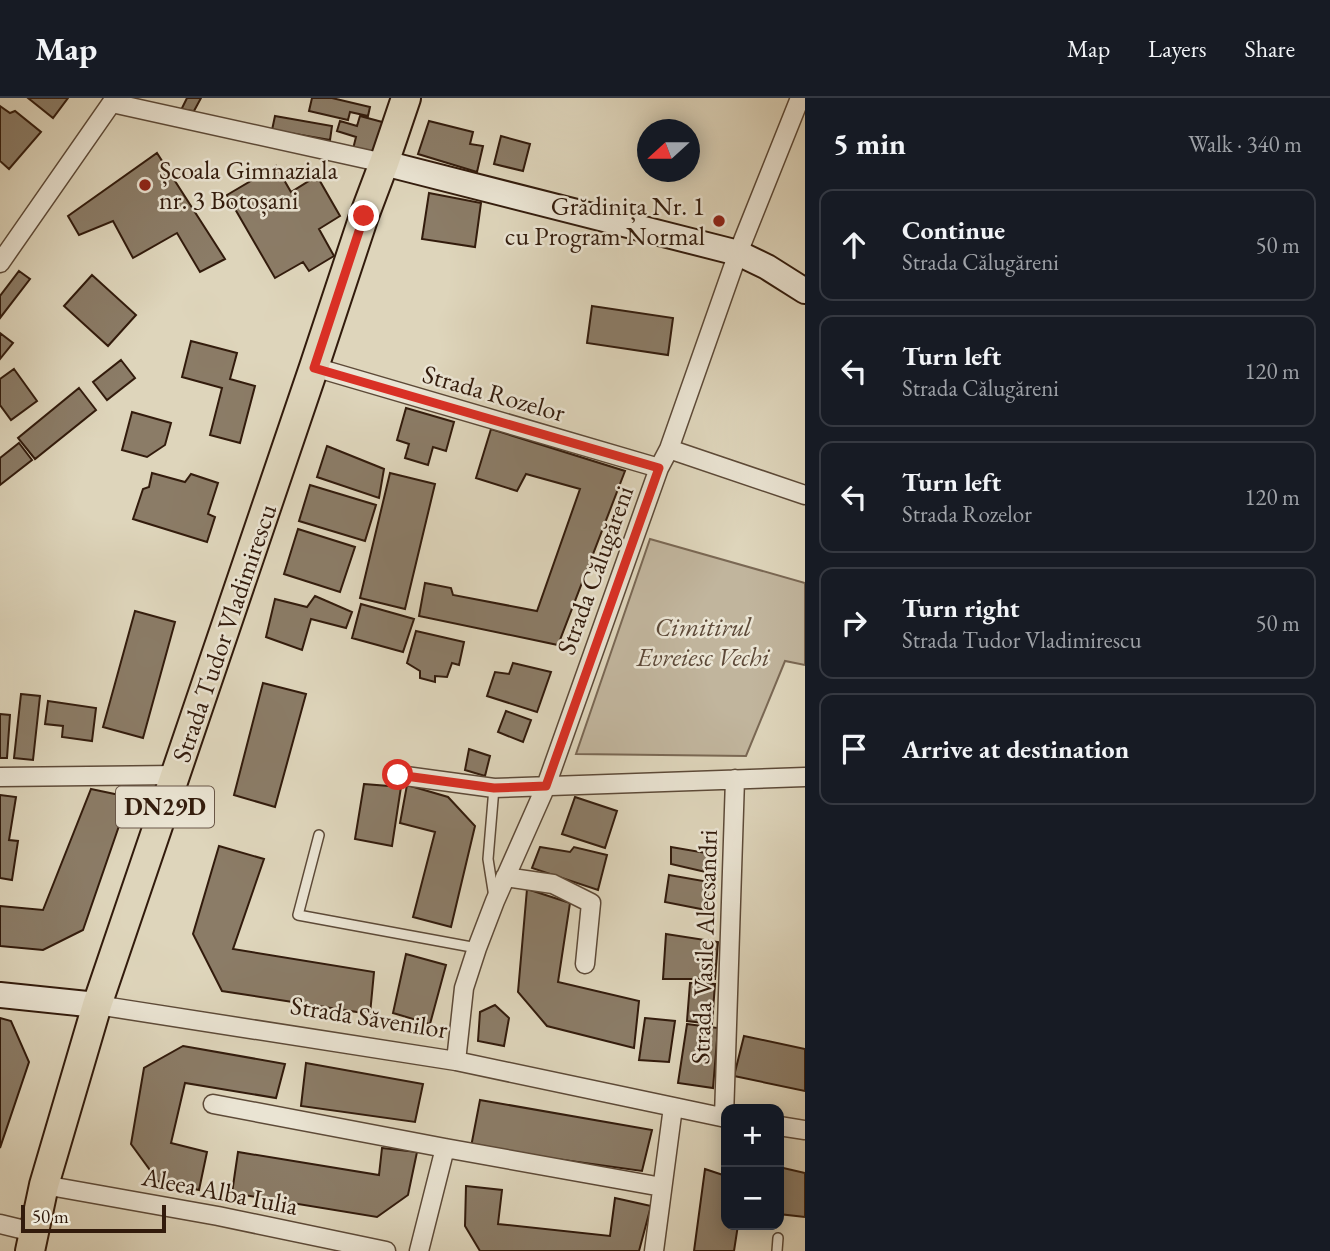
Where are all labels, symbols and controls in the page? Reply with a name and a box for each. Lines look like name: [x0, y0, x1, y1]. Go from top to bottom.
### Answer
text: Map: [35, 27, 97, 70]
text: Map: [1067, 33, 1110, 64]
text: Layers: [1148, 33, 1207, 64]
text: Share: [1245, 33, 1295, 64]
north arrow: [637, 119, 700, 182]
text: 5 min: [833, 124, 906, 163]
text: Walk · 340 m: [1188, 129, 1302, 159]
place label: Școala Gimnaziala nr. 3 Botoșani: [159, 153, 339, 217]
marker: Școala Gimnaziala nr. 3 Botoșani: [137, 177, 153, 193]
place label: Grădinița Nr. 1 cu Program Normal: [505, 189, 705, 253]
route end: [348, 200, 379, 231]
marker: Grădinița Nr. 1 cu Program Normal: [711, 213, 727, 229]
text: Continue: [902, 213, 1005, 247]
icon: ahead: [835, 226, 873, 264]
text: 50 m: [1255, 230, 1300, 260]
text: Strada Călugăreni: [902, 247, 1059, 277]
text: Turn left: [902, 339, 1001, 373]
icon: left: [835, 352, 873, 390]
street label: Strada Rozelor: [419, 356, 570, 430]
text: 120 m: [1244, 356, 1300, 386]
text: Strada Călugăreni: [902, 373, 1059, 403]
text: Turn left: [902, 465, 1001, 499]
icon: left: [835, 478, 873, 516]
street label: Strada Călugăreni: [549, 481, 641, 659]
text: 120 m: [1244, 482, 1300, 512]
street label: Strada Tudor Vladimirescu: [164, 499, 284, 767]
text: Strada Rozelor: [902, 499, 1032, 529]
text: Turn right: [902, 591, 1020, 625]
icon: right: [835, 604, 873, 642]
text: 50 m: [1255, 608, 1300, 638]
park label: Cimitirul Evreiesc Vechi: [636, 610, 771, 674]
text: Strada Tudor Vladimirescu: [902, 625, 1142, 655]
icon: arrive: [835, 730, 873, 768]
text: Arrive at destination: [902, 732, 1129, 766]
route start: [382, 759, 413, 790]
road number: DN29D: [116, 786, 214, 828]
street label: Strada Vasile Alecsandri: [683, 829, 725, 1065]
street label: Strada Săvenilor: [288, 988, 450, 1046]
map controls: [721, 1104, 784, 1230]
button: +: [721, 1104, 784, 1167]
street label: Aleea Alba Iulia: [138, 1159, 301, 1223]
button: −: [721, 1167, 784, 1230]
scale bar: [21, 1202, 166, 1234]
text: 50 m: [32, 1204, 69, 1229]

